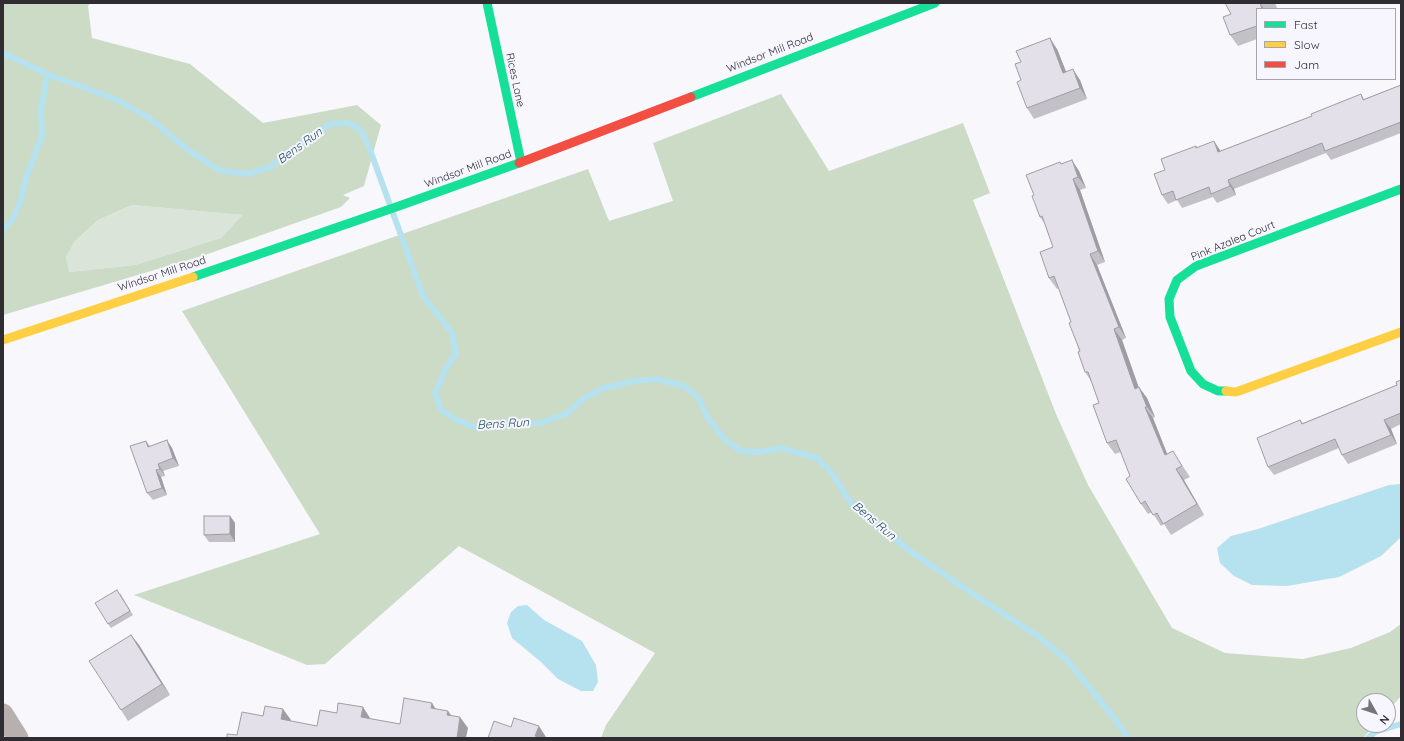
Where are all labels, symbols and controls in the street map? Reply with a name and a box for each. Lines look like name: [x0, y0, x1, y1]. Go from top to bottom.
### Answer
legend: [1256, 8, 1396, 80]
text: Fast: [1294, 17, 1318, 32]
street label: Windsor Mill Road: [725, 30, 815, 76]
text: Slow: [1294, 37, 1320, 52]
street label: Rices Lane: [503, 52, 527, 108]
text: Jam: [1294, 57, 1319, 72]
water label: Bens Run: [275, 125, 325, 167]
street label: Windsor Mill Road: [423, 147, 513, 191]
street label: Pink Azalea Court: [1189, 218, 1277, 264]
street label: Windsor Mill Road: [116, 254, 208, 294]
water label: Bens Run: [477, 415, 529, 433]
water label: Bens Run: [849, 499, 899, 543]
north arrow: [1356, 693, 1396, 733]
text: N: [1377, 712, 1393, 727]

